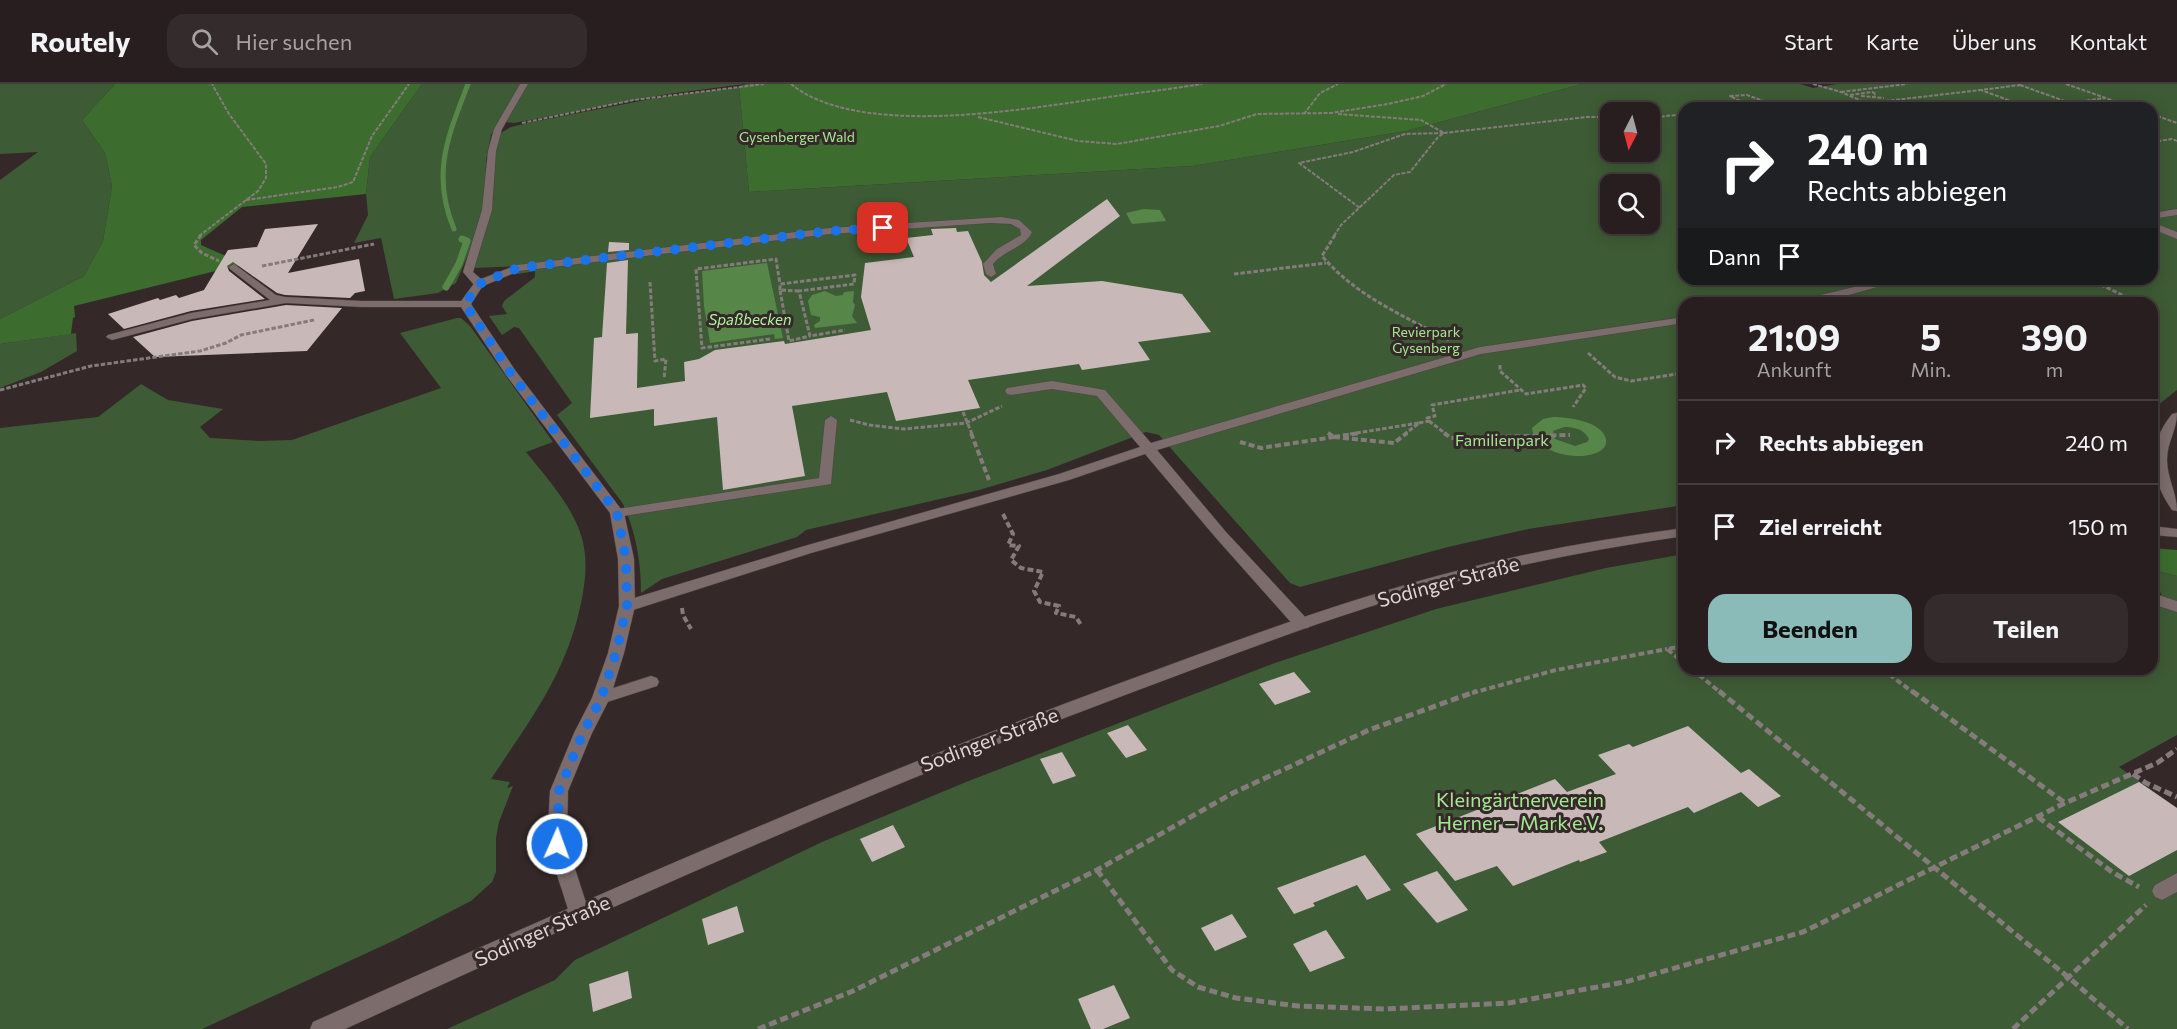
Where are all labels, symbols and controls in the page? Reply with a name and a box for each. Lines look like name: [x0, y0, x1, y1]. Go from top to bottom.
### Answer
search box: [167, 14, 587, 68]
text: Routely: [30, 24, 131, 58]
icon: search: [188, 25, 221, 58]
text: Hier suchen: [236, 28, 352, 55]
text: Start: [1784, 29, 1833, 54]
text: Karte: [1866, 29, 1919, 54]
text: Über uns: [1952, 29, 2036, 54]
text: Kontakt: [2069, 29, 2147, 54]
north arrow: [1600, 102, 1660, 162]
map controls: [1600, 102, 1660, 234]
text: 240 m: [1807, 122, 1929, 174]
icon: right: [1708, 126, 1786, 204]
park label: Gysenberger Wald: [739, 128, 855, 145]
button: search: [1600, 174, 1660, 234]
text: Rechts abbiegen: [1807, 174, 2007, 207]
pin: [857, 202, 908, 253]
icon: arrive: [866, 211, 899, 244]
icon: arrive: [1773, 240, 1806, 273]
text: Dann: [1708, 243, 1761, 270]
water label: Spaßbecken: [708, 310, 792, 328]
text: 21:09: [1748, 314, 1840, 358]
text: 5: [1920, 314, 1941, 358]
text: 390: [2021, 314, 2088, 358]
park label: Revierpark Gysenberg: [1392, 323, 1461, 356]
text: Ankunft: [1757, 357, 1832, 381]
text: Min.: [1910, 357, 1951, 381]
text: m: [2046, 357, 2063, 381]
icon: right: [1708, 426, 1741, 459]
text: Rechts abbiegen: [1759, 429, 1924, 456]
text: 240 m: [2065, 429, 2128, 456]
park label: Familienpark: [1455, 430, 1549, 449]
icon: arrive: [1708, 510, 1741, 543]
text: Ziel erreicht: [1759, 513, 1882, 540]
text: 150 m: [2068, 513, 2128, 540]
street label: Sodinger Straße: [1375, 551, 1521, 611]
button: Beenden: [1708, 594, 1912, 663]
button: Teilen: [1924, 594, 2128, 663]
street label: Sodinger Straße: [917, 702, 1061, 776]
park label: Kleingärtnerverein Herner – Mark e.V.: [1436, 787, 1604, 834]
position arrow: [525, 812, 589, 876]
street label: Sodinger Straße: [471, 889, 613, 971]

